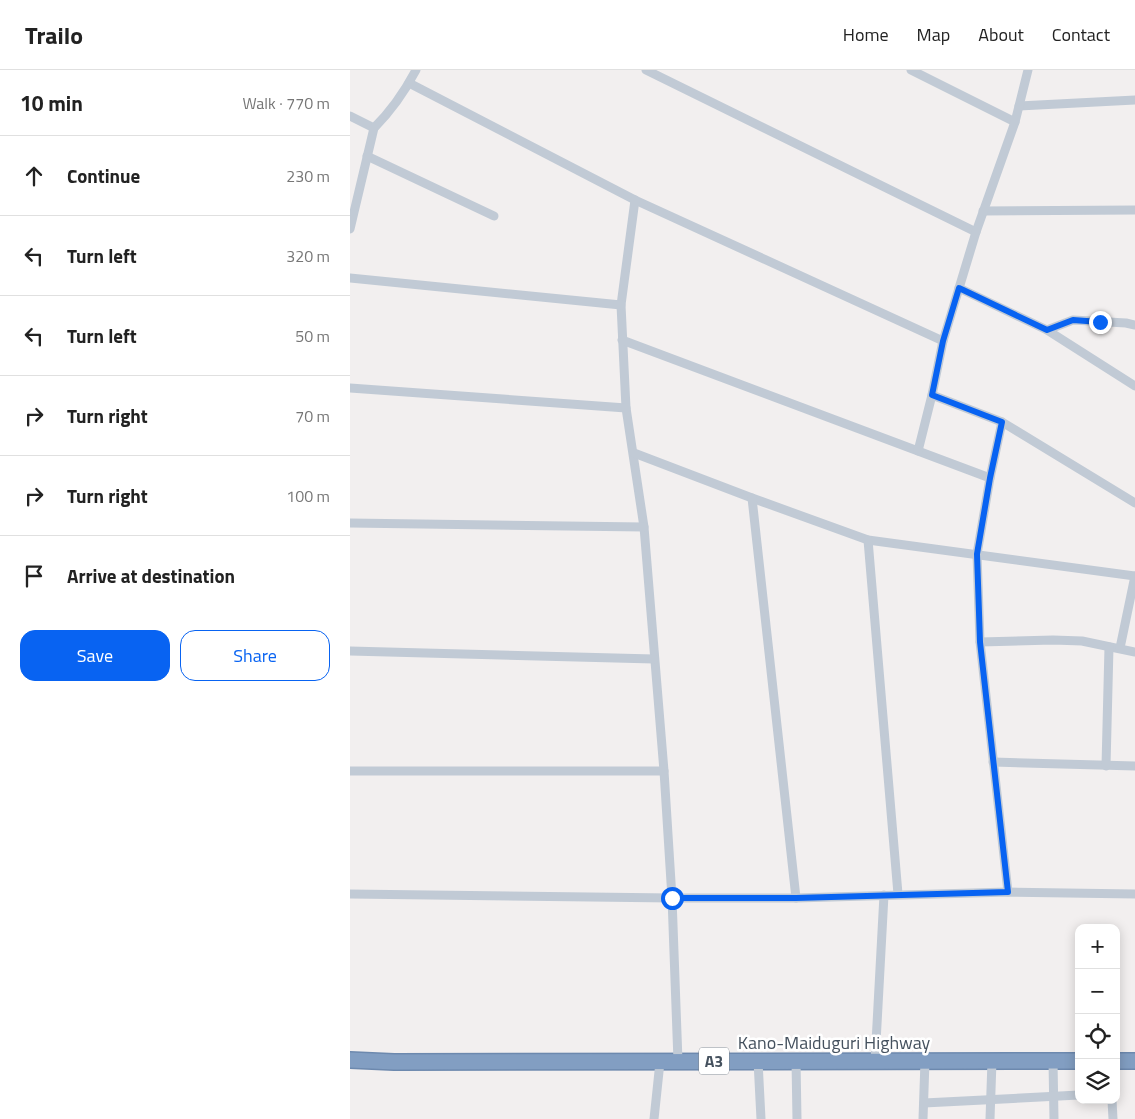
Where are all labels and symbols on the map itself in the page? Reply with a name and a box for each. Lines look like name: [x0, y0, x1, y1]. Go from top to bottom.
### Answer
route end: [1089, 311, 1112, 334]
route start: [661, 887, 684, 910]
street label: Kano-Maiduguri Highway: [738, 1029, 931, 1056]
road number: A3: [699, 1048, 729, 1074]

